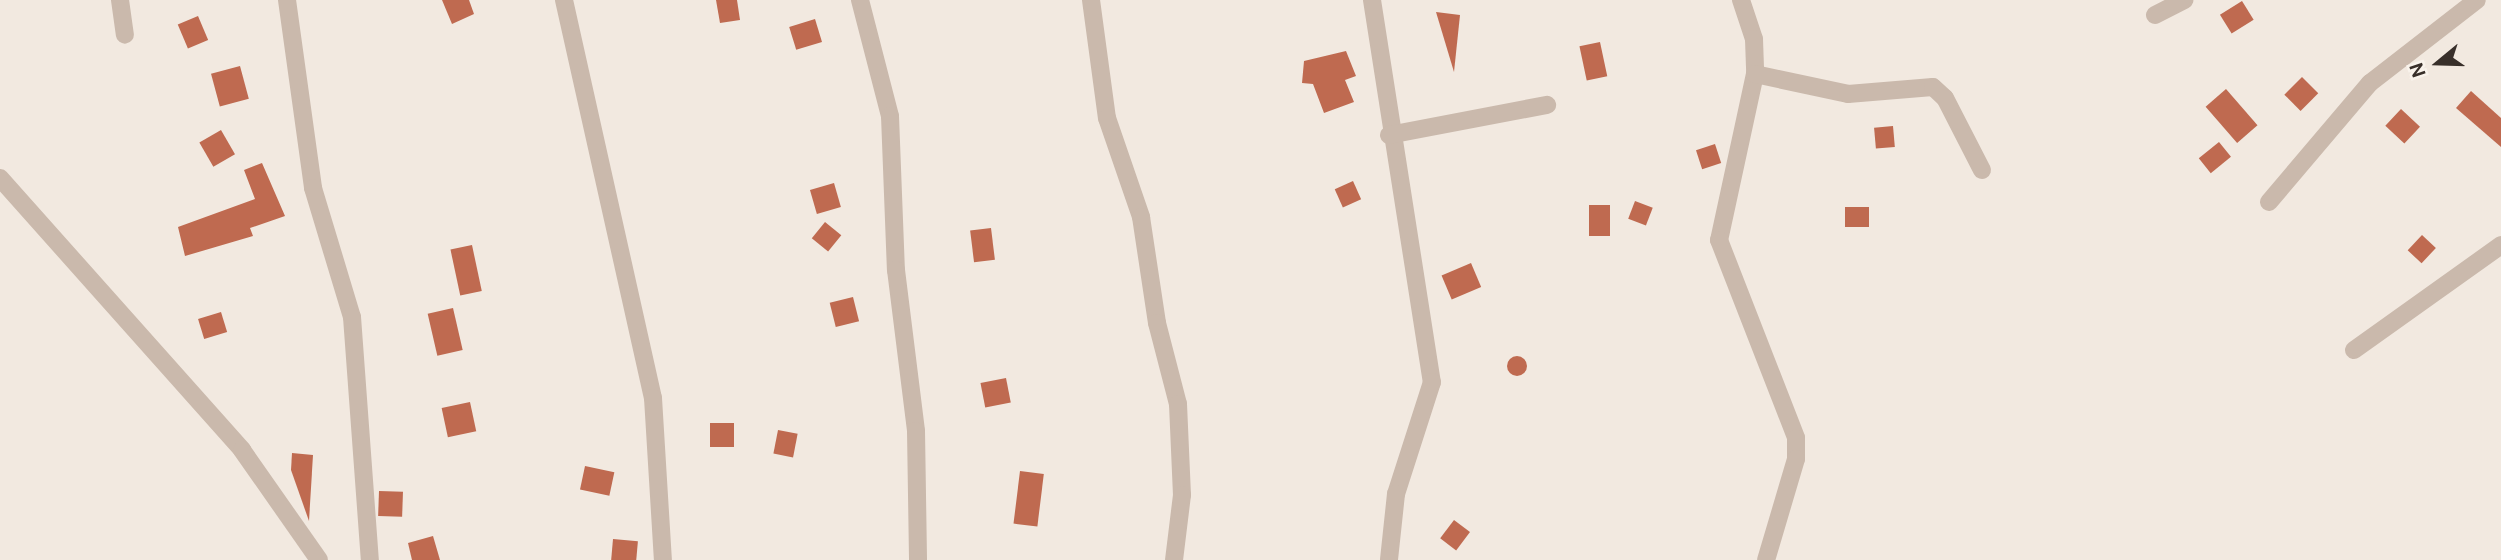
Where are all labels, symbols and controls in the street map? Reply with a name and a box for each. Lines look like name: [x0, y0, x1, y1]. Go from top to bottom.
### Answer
north arrow: [2403, 28, 2473, 98]
text: N: [2404, 59, 2432, 81]

